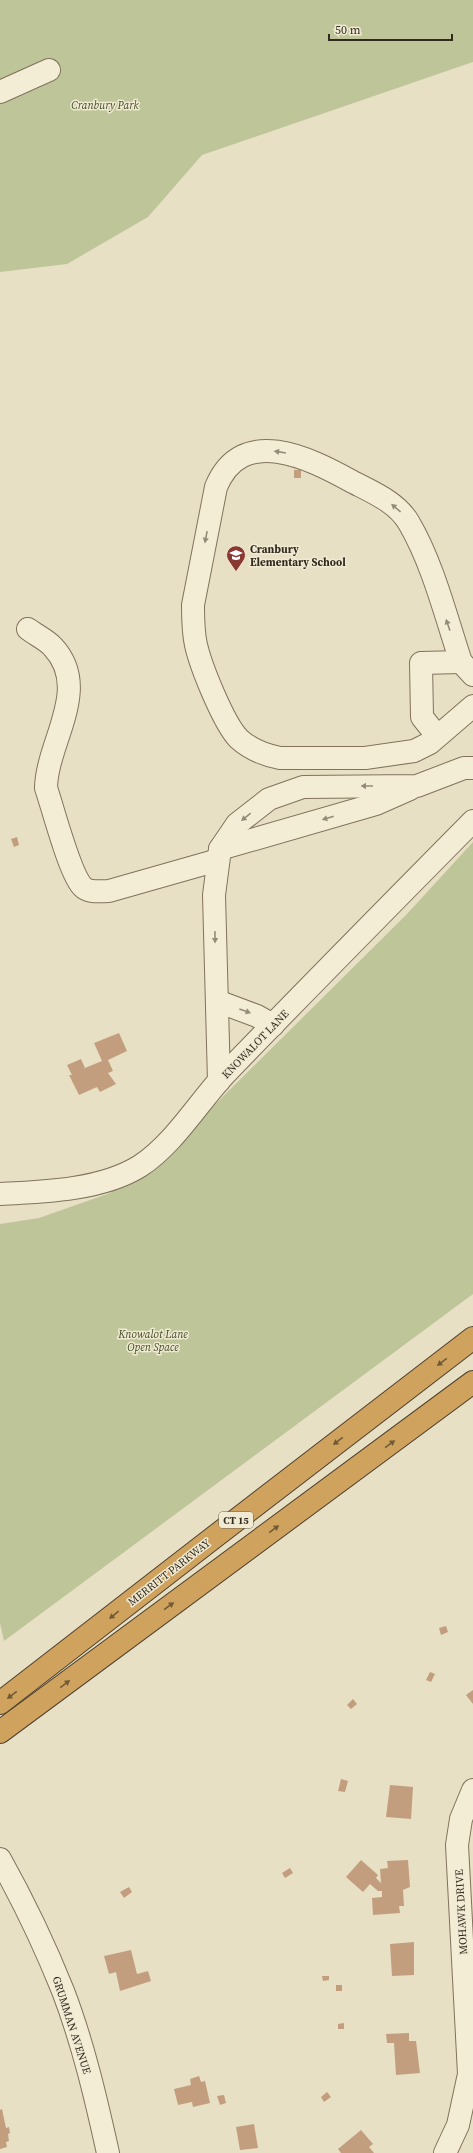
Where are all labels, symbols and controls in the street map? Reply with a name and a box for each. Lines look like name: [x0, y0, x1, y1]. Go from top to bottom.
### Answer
scale bar: [329, 16, 452, 42]
text: 50 m: [335, 22, 361, 38]
park label: Cranbury Park: [71, 98, 140, 113]
one-way arrow: [274, 449, 286, 455]
one-way arrow: [390, 503, 401, 512]
one-way arrow: [203, 530, 209, 543]
place label: Cranbury Elementary School: [250, 542, 346, 570]
school or university icon: Cranbury Elementary School: [225, 544, 247, 572]
one-way arrow: [445, 619, 451, 631]
one-way arrow: [360, 783, 373, 789]
one-way arrow: [240, 812, 251, 821]
one-way arrow: [321, 815, 333, 821]
one-way arrow: [212, 931, 218, 944]
street label: KNOWALOT LANE: [219, 1006, 292, 1082]
one-way arrow: [240, 1009, 252, 1015]
park label: Knowalot Lane Open Space: [117, 1327, 188, 1355]
one-way arrow: [436, 1358, 447, 1366]
one-way arrow: [333, 1436, 344, 1445]
one-way arrow: [385, 1440, 395, 1448]
road number: CT 15: [219, 1512, 253, 1528]
one-way arrow: [269, 1525, 279, 1533]
street label: MERRITT PARKWAY: [125, 1535, 214, 1609]
one-way arrow: [164, 1602, 175, 1610]
one-way arrow: [109, 1611, 120, 1620]
one-way arrow: [59, 1679, 70, 1688]
one-way arrow: [6, 1690, 17, 1699]
street label: MOHAWK DRIVE: [452, 1869, 471, 1955]
street label: GRUMMAN AVENUE: [49, 1974, 95, 2076]

